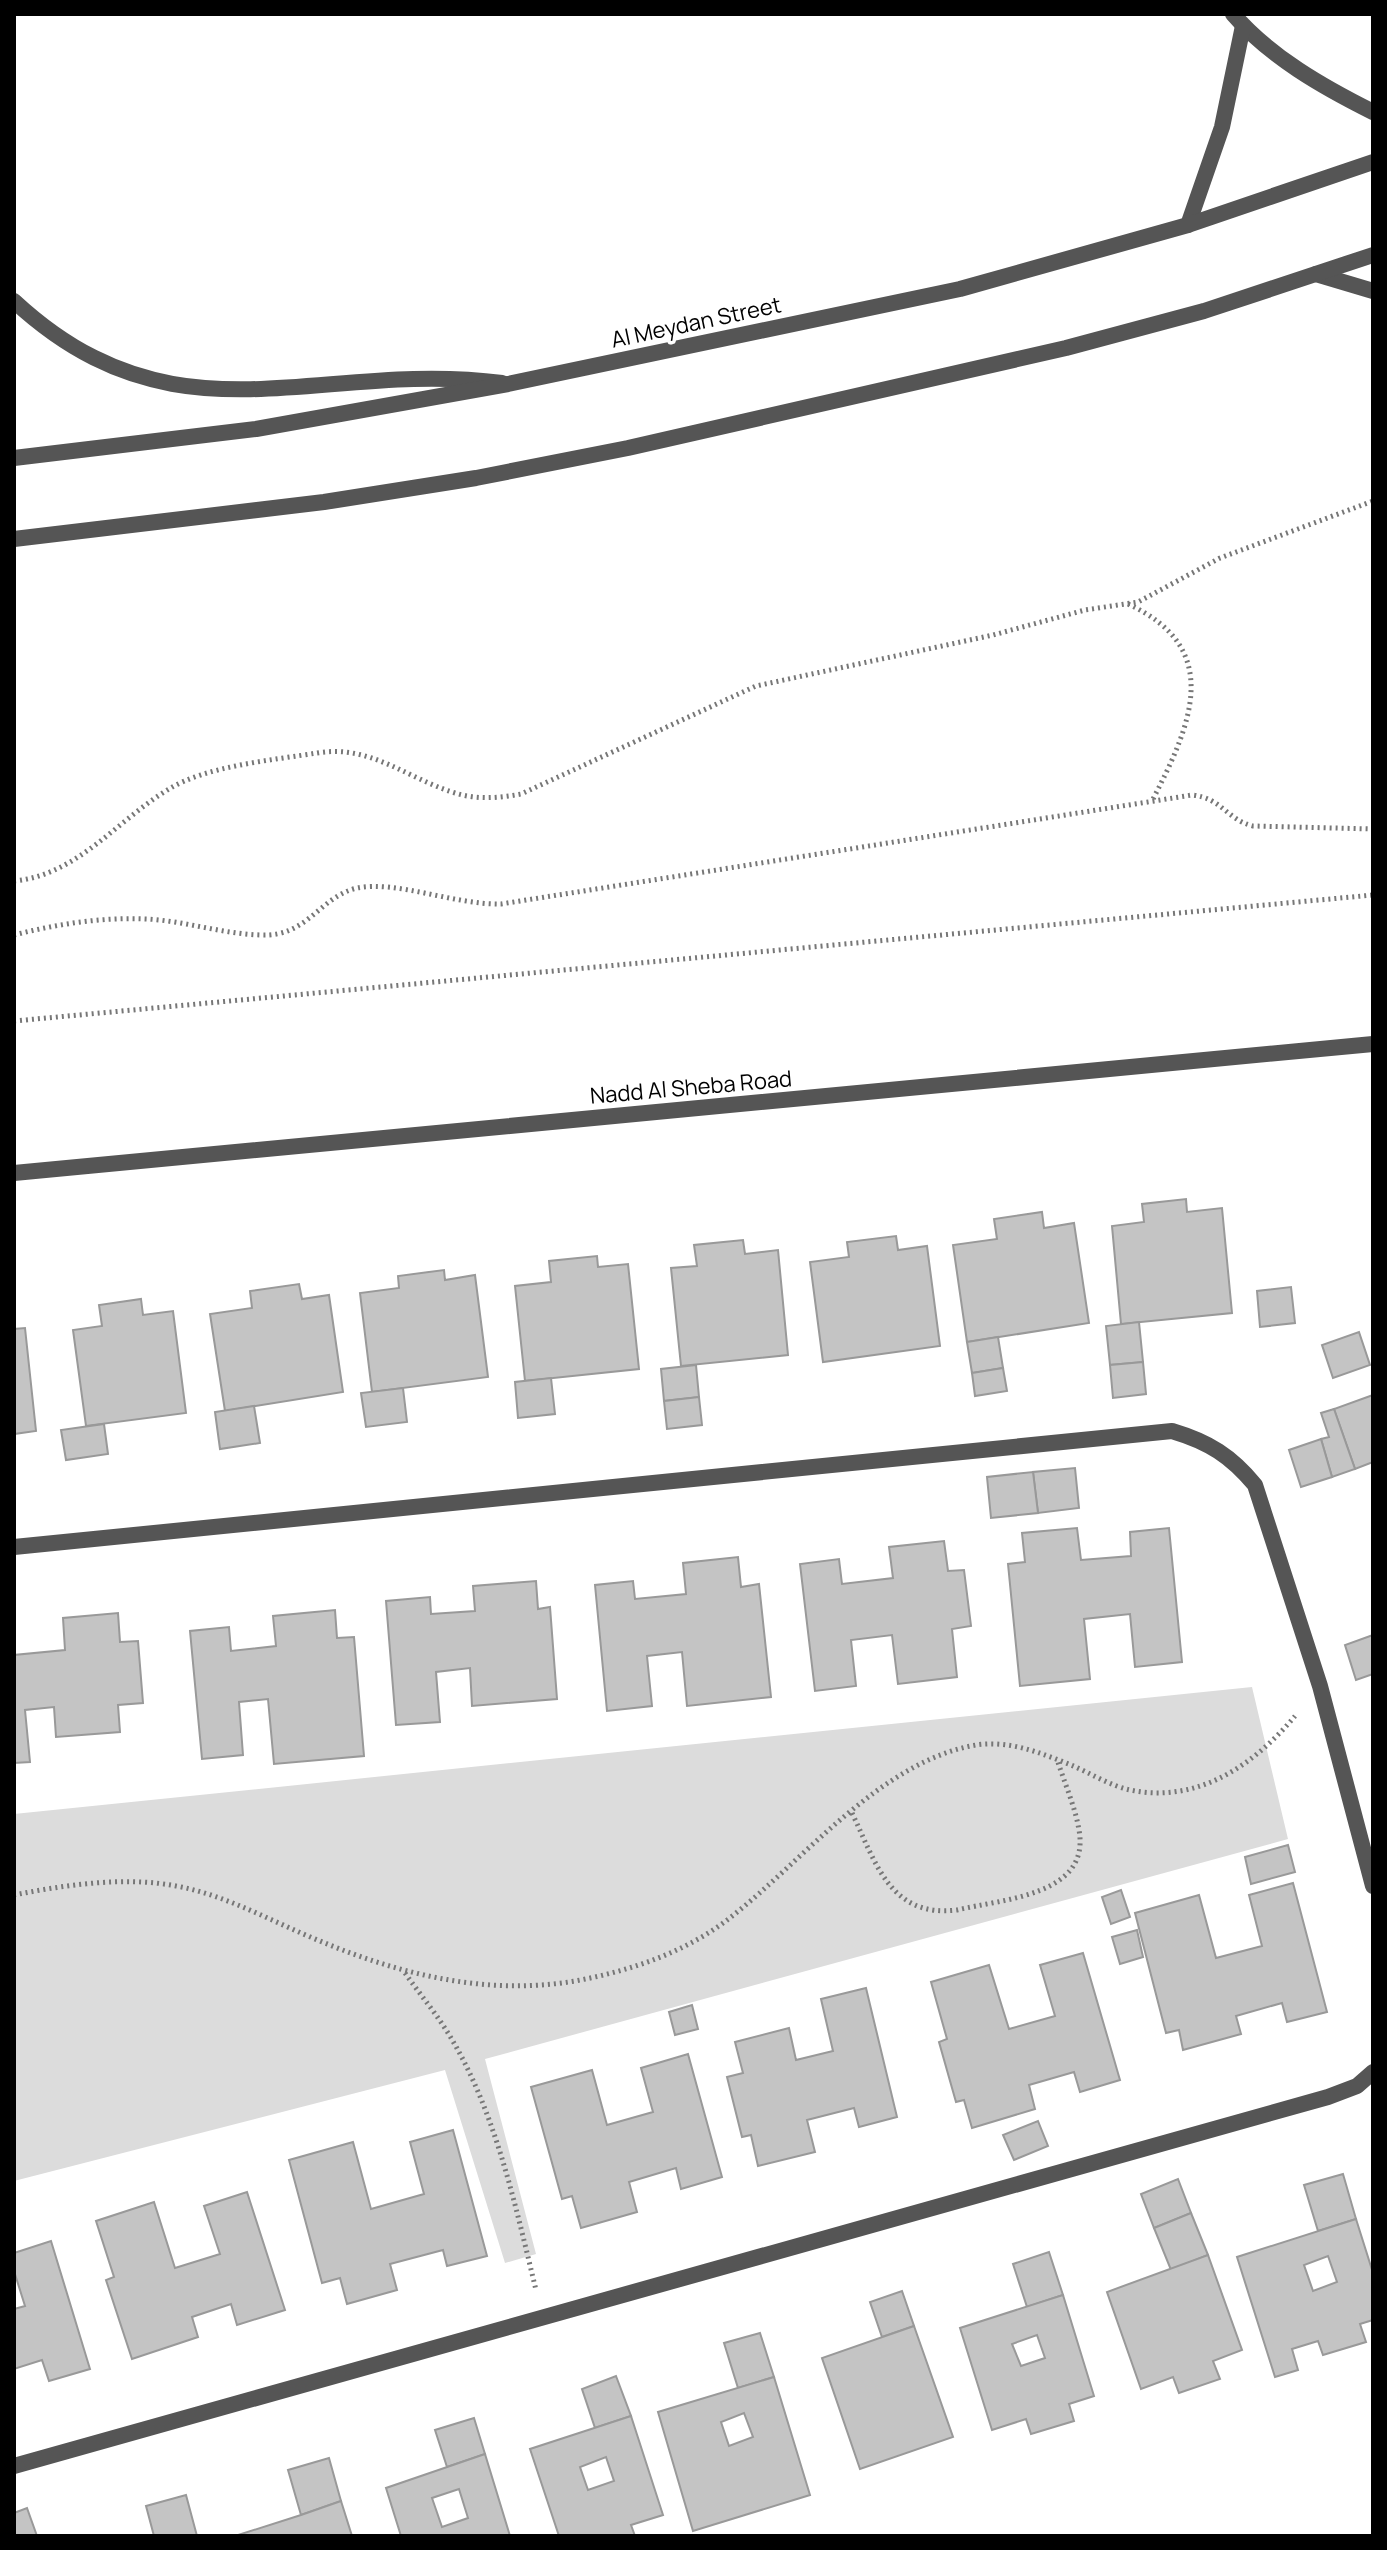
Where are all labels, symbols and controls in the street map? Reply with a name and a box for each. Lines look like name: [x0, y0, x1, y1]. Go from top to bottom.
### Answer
street label: Al Meydan Street: [608, 289, 784, 355]
street label: Nadd Al Sheba Road: [589, 1063, 793, 1111]

